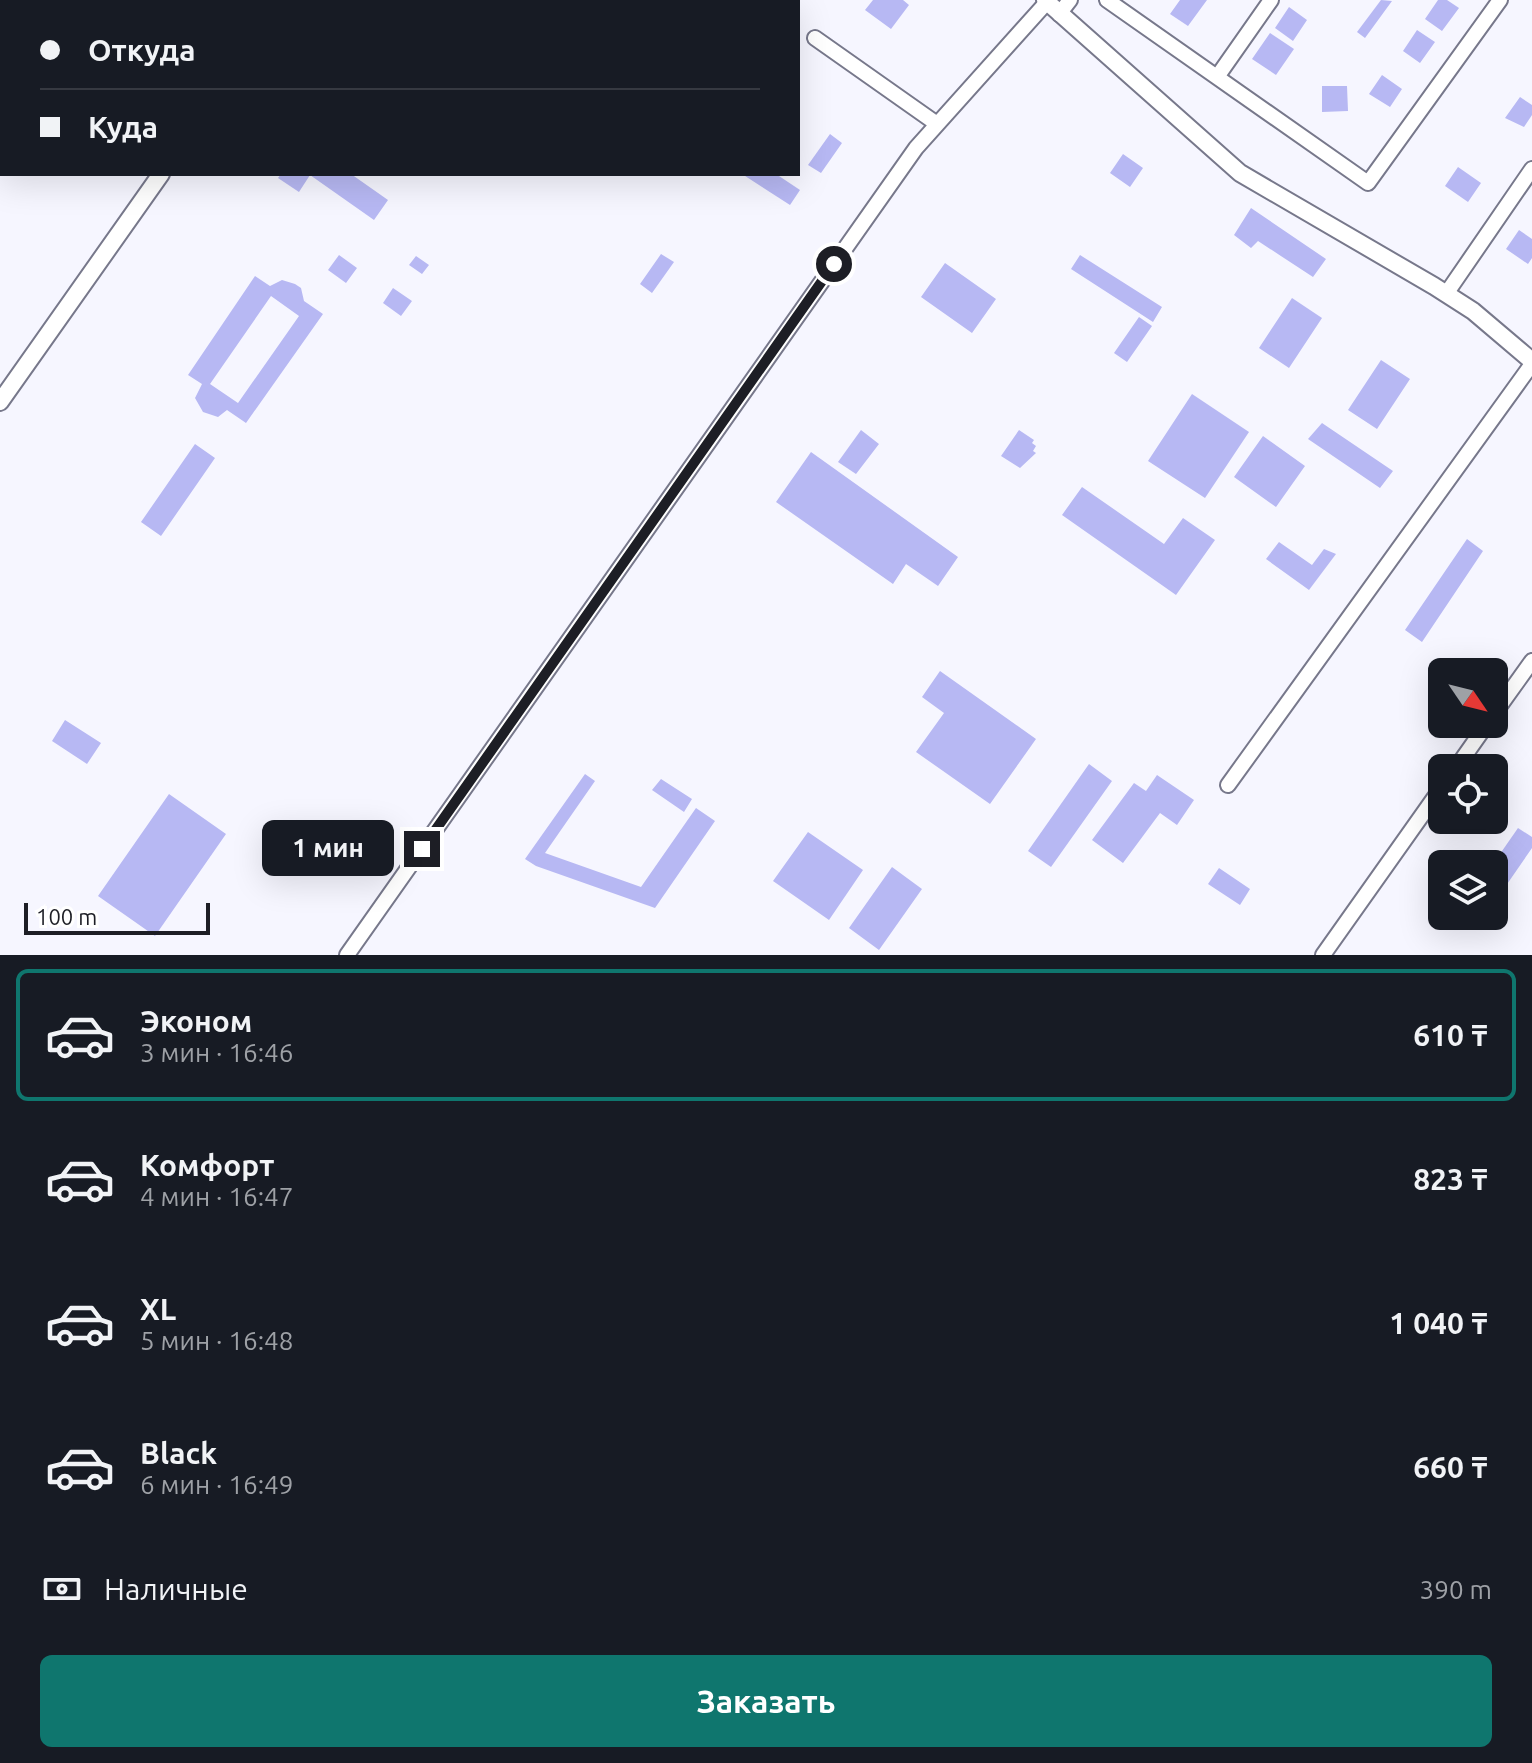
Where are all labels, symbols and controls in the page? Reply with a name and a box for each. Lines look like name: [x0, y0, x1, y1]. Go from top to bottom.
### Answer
text: Откуда: [88, 33, 196, 67]
text: Куда: [88, 110, 158, 144]
route start: [816, 246, 852, 282]
north arrow: [1428, 658, 1508, 738]
map controls: [1428, 658, 1508, 930]
button: locate: [1428, 754, 1508, 834]
callout: 1 мин: [262, 821, 394, 877]
route end: [404, 831, 440, 867]
text: 1 мин: [292, 833, 364, 862]
button: layers: [1428, 850, 1508, 930]
scale bar: [24, 899, 210, 935]
text: 100 m: [36, 904, 97, 929]
icon: car: [44, 999, 116, 1071]
text: Эконом: [140, 1004, 252, 1038]
text: 610 ₸: [1413, 1018, 1488, 1052]
text: 3 мин · 16:46: [140, 1038, 293, 1067]
icon: car: [44, 1143, 116, 1215]
text: Комфорт: [140, 1148, 274, 1182]
text: 823 ₸: [1413, 1162, 1488, 1196]
text: 4 мин · 16:47: [140, 1182, 293, 1211]
icon: car: [44, 1287, 116, 1359]
text: XL: [140, 1292, 176, 1326]
text: 1 040 ₸: [1389, 1306, 1488, 1340]
text: 5 мин · 16:48: [140, 1326, 293, 1355]
icon: car: [44, 1431, 116, 1503]
text: Black: [140, 1436, 217, 1470]
text: 660 ₸: [1413, 1450, 1488, 1484]
text: 6 мин · 16:49: [140, 1470, 293, 1499]
icon: cash: [40, 1567, 84, 1611]
text: Наличные: [104, 1572, 248, 1606]
text: 390 m: [1420, 1575, 1492, 1604]
button: Заказать: [40, 1655, 1492, 1747]

